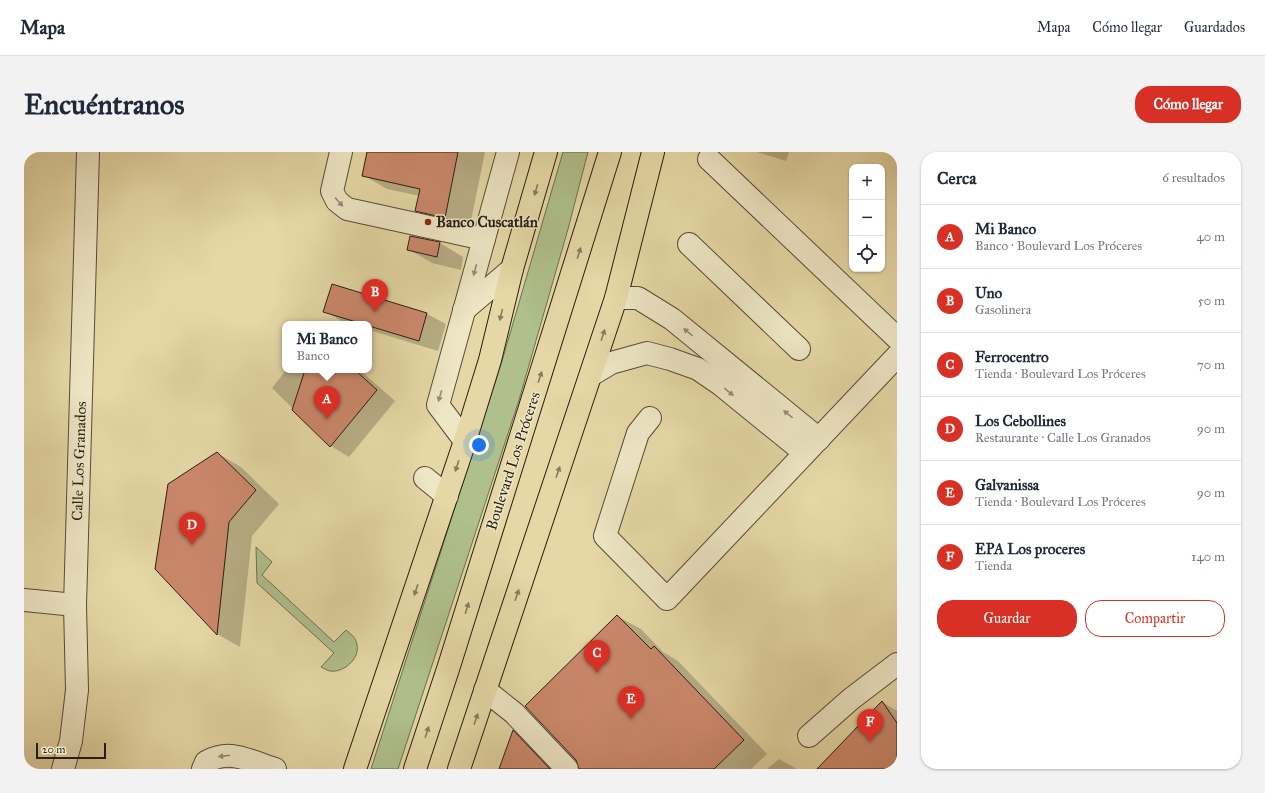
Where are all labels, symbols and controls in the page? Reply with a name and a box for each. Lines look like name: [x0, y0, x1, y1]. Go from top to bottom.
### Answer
text: Mapa: [20, 16, 65, 39]
text: Mapa: [1037, 19, 1070, 36]
text: Cómo llegar: [1092, 19, 1162, 36]
text: Guardados: [1184, 19, 1245, 36]
button: Cómo llegar: [1135, 86, 1241, 123]
text: Encuéntranos: [24, 87, 185, 122]
map controls: [849, 164, 885, 272]
button: +: [849, 164, 885, 200]
text: Cerca: [937, 168, 976, 189]
text: 6 resultados: [1162, 170, 1225, 186]
one-way arrow: [533, 184, 539, 196]
one-way arrow: [335, 196, 344, 207]
button: −: [849, 200, 885, 236]
place label: Banco Cuscatlán: [436, 213, 539, 231]
marker: Banco Cuscatlán: [423, 217, 433, 227]
text: Mi Banco: [975, 220, 1036, 238]
text: A: [946, 229, 954, 245]
text: 40 m: [1196, 229, 1225, 245]
button: locate: [849, 236, 885, 272]
text: Banco · Boulevard Los Próceres: [975, 238, 1142, 254]
one-way arrow: [576, 247, 582, 259]
one-way arrow: [472, 265, 478, 277]
pin: B: [362, 279, 388, 312]
text: Uno: [975, 284, 1002, 302]
text: B: [946, 293, 954, 309]
text: 50 m: [1198, 293, 1225, 309]
text: Gasolinera: [975, 302, 1031, 318]
one-way arrow: [498, 309, 504, 321]
popup: [282, 321, 372, 373]
one-way arrow: [682, 328, 693, 336]
one-way arrow: [601, 329, 607, 341]
text: Mi Banco: [296, 330, 358, 348]
text: Banco: [296, 348, 330, 364]
text: Ferrocentro: [975, 348, 1049, 366]
text: C: [946, 357, 954, 373]
text: 70 m: [1197, 357, 1225, 373]
text: Tienda · Boulevard Los Próceres: [975, 366, 1146, 382]
one-way arrow: [537, 371, 543, 383]
pin: A: [314, 386, 340, 419]
one-way arrow: [724, 387, 735, 396]
street label: Boulevard Los Próceres: [482, 389, 544, 533]
one-way arrow: [437, 390, 443, 402]
street label: Calle Los Granados: [68, 401, 90, 521]
one-way arrow: [783, 410, 794, 419]
text: Los Cebollines: [975, 412, 1066, 430]
text: D: [945, 421, 955, 437]
text: 90 m: [1197, 421, 1225, 437]
text: Restaurante · Calle Los Granados: [975, 430, 1151, 446]
your location: [469, 435, 489, 455]
one-way arrow: [454, 461, 460, 473]
one-way arrow: [555, 466, 561, 478]
text: Galvanissa: [975, 476, 1039, 494]
text: E: [945, 485, 955, 501]
text: 90 m: [1197, 485, 1225, 501]
text: Tienda · Boulevard Los Próceres: [975, 494, 1146, 510]
pin: D: [179, 512, 205, 545]
text: EPA Los proceres: [975, 540, 1085, 558]
text: F: [946, 549, 954, 565]
text: 140 m: [1191, 549, 1225, 565]
text: Tienda: [975, 558, 1012, 574]
one-way arrow: [412, 584, 418, 596]
one-way arrow: [514, 589, 520, 601]
button: Guardar: [937, 600, 1077, 637]
button: Compartir: [1085, 600, 1225, 637]
one-way arrow: [464, 602, 470, 614]
pin: C: [584, 640, 610, 673]
pin: E: [618, 686, 644, 719]
pin: F: [857, 709, 883, 742]
one-way arrow: [473, 712, 479, 724]
one-way arrow: [424, 726, 430, 738]
scale bar: [36, 741, 106, 760]
text: 20 m: [42, 743, 65, 756]
one-way arrow: [218, 752, 230, 759]

